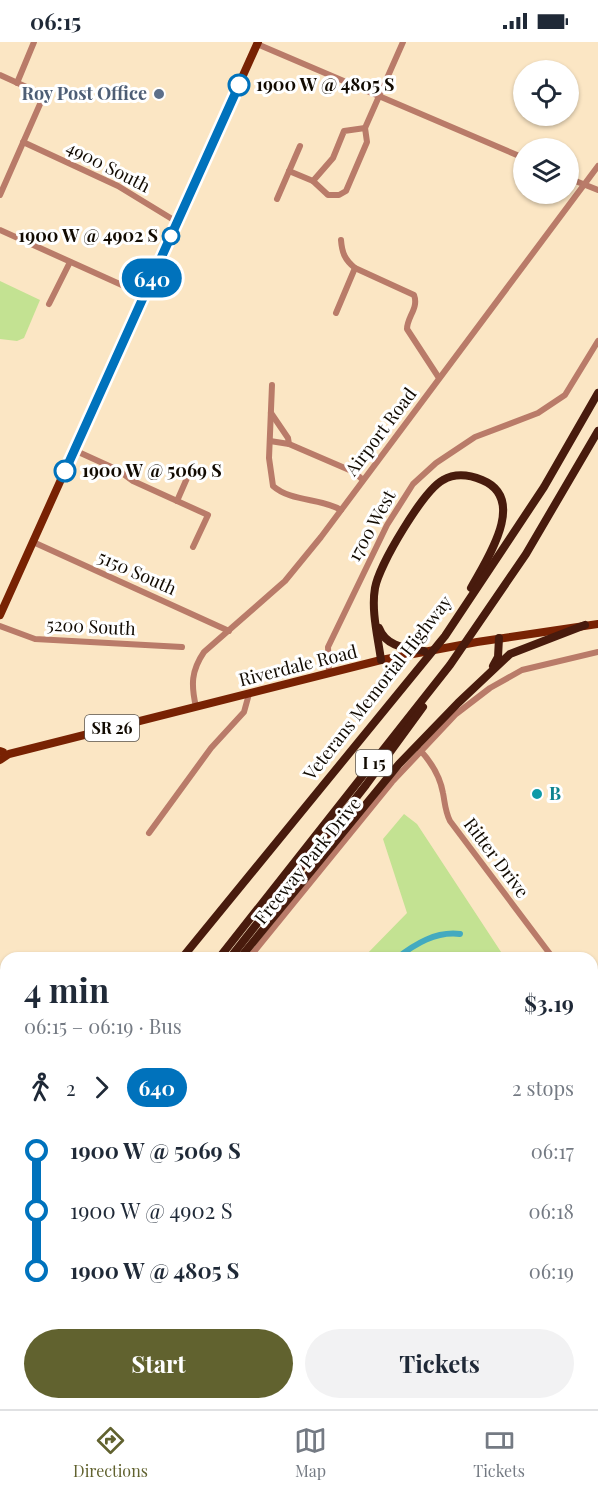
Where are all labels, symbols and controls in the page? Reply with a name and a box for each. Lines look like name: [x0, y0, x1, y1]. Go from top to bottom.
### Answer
text: 06:15: [30, 6, 81, 36]
map controls: [513, 60, 579, 204]
button: locate: [513, 60, 579, 126]
place label: 1900 W @ 4805 S: [256, 72, 395, 96]
marker: 1900 W @ 4805 S: [228, 74, 250, 96]
place label: Roy Post Office: [21, 81, 147, 105]
marker: Roy Post Office: [152, 87, 166, 101]
street label: 4900 South: [62, 135, 155, 198]
button: layers: [513, 138, 579, 204]
place label: 1900 W @ 4902 S: [18, 223, 158, 247]
marker: 1900 W @ 4902 S: [162, 227, 180, 245]
line badge: 640: [118, 258, 186, 298]
text: 640: [134, 264, 170, 292]
street label: Airport Road: [339, 382, 422, 481]
place label: 1900 W @ 5069 S: [82, 458, 222, 482]
marker: 1900 W @ 5069 S: [54, 460, 76, 482]
street label: 1700 West: [342, 485, 401, 565]
street label: 5150 South: [94, 544, 181, 600]
street label: Veterans Memorial Highway: [297, 590, 457, 785]
street label: 5200 South: [46, 612, 137, 640]
street label: Riverdale Road: [236, 639, 360, 691]
road number: SR 26: [85, 715, 139, 741]
road number: I 15: [356, 750, 392, 776]
place label: B: [549, 781, 561, 805]
marker: B: [530, 787, 544, 801]
street label: Freeway Park Drive: [249, 792, 366, 929]
street label: Ritter Drive: [459, 813, 535, 902]
text: 4 min: [24, 967, 109, 1011]
text: $3.19: [524, 988, 574, 1018]
text: 06:15 – 06:19 · Bus: [24, 1012, 182, 1039]
icon: walk: [24, 1071, 57, 1104]
icon: forward: [85, 1071, 118, 1104]
text: 640: [139, 1073, 175, 1101]
text: 2: [66, 1074, 76, 1101]
text: 2 stops: [512, 1074, 574, 1101]
text: 1900 W @ 5069 S: [70, 1135, 241, 1165]
text: 06:17: [531, 1137, 574, 1164]
text: 1900 W @ 4902 S: [70, 1195, 233, 1225]
text: 06:18: [529, 1197, 574, 1224]
text: 1900 W @ 4805 S: [70, 1255, 239, 1285]
text: 06:19: [529, 1257, 574, 1284]
button: Start: [24, 1329, 293, 1398]
button: Tickets: [305, 1329, 574, 1398]
tab: Directions: [73, 1424, 148, 1481]
tab: Map: [294, 1424, 327, 1481]
tab: Tickets: [473, 1424, 525, 1481]

